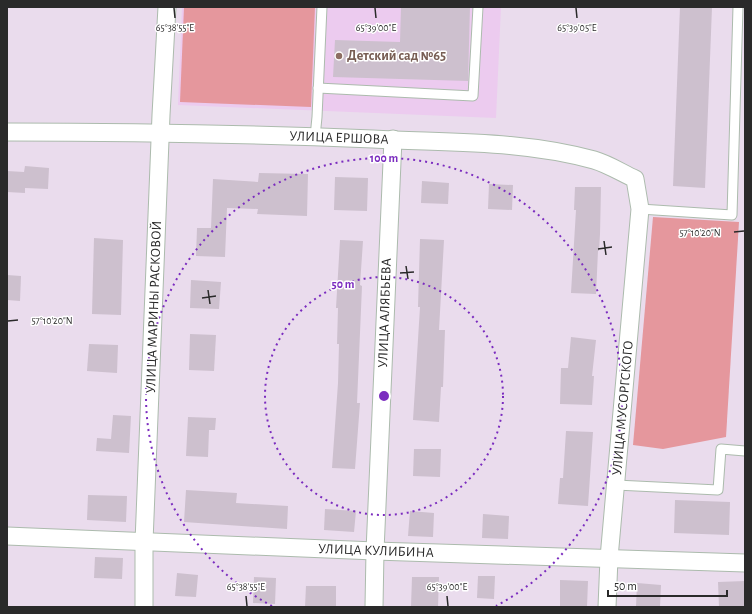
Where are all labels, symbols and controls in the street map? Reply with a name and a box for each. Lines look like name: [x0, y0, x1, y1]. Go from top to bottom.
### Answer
text: 65°38'55"E: [156, 23, 194, 33]
text: 65°39'00"E: [356, 23, 396, 33]
text: 65°39'05"E: [557, 23, 597, 33]
place label: Детский сад №65: [347, 49, 446, 63]
marker: Детский сад №65: [334, 51, 344, 61]
street label: УЛИЦА ЕРШОВА: [289, 129, 389, 147]
text: 100 m: [370, 152, 398, 164]
street label: УЛИЦА МАРИНЫ РАСКОВОЙ: [143, 220, 164, 394]
text: 57°10'20"N: [679, 228, 721, 238]
street label: УЛИЦА АЛЯБЬЕВА: [376, 258, 394, 368]
text: 50 m: [332, 278, 355, 290]
text: 57°10'20"N: [31, 316, 73, 326]
street label: УЛИЦА МУСОРГСКОГО: [610, 340, 636, 476]
centre of rings: [377, 389, 391, 403]
street label: УЛИЦА КУЛИБИНА: [318, 542, 434, 560]
scale bar: [608, 572, 727, 598]
text: 50 m: [614, 580, 637, 592]
text: 65°38'55"E: [227, 582, 265, 592]
text: 65°39'00"E: [427, 582, 467, 592]

